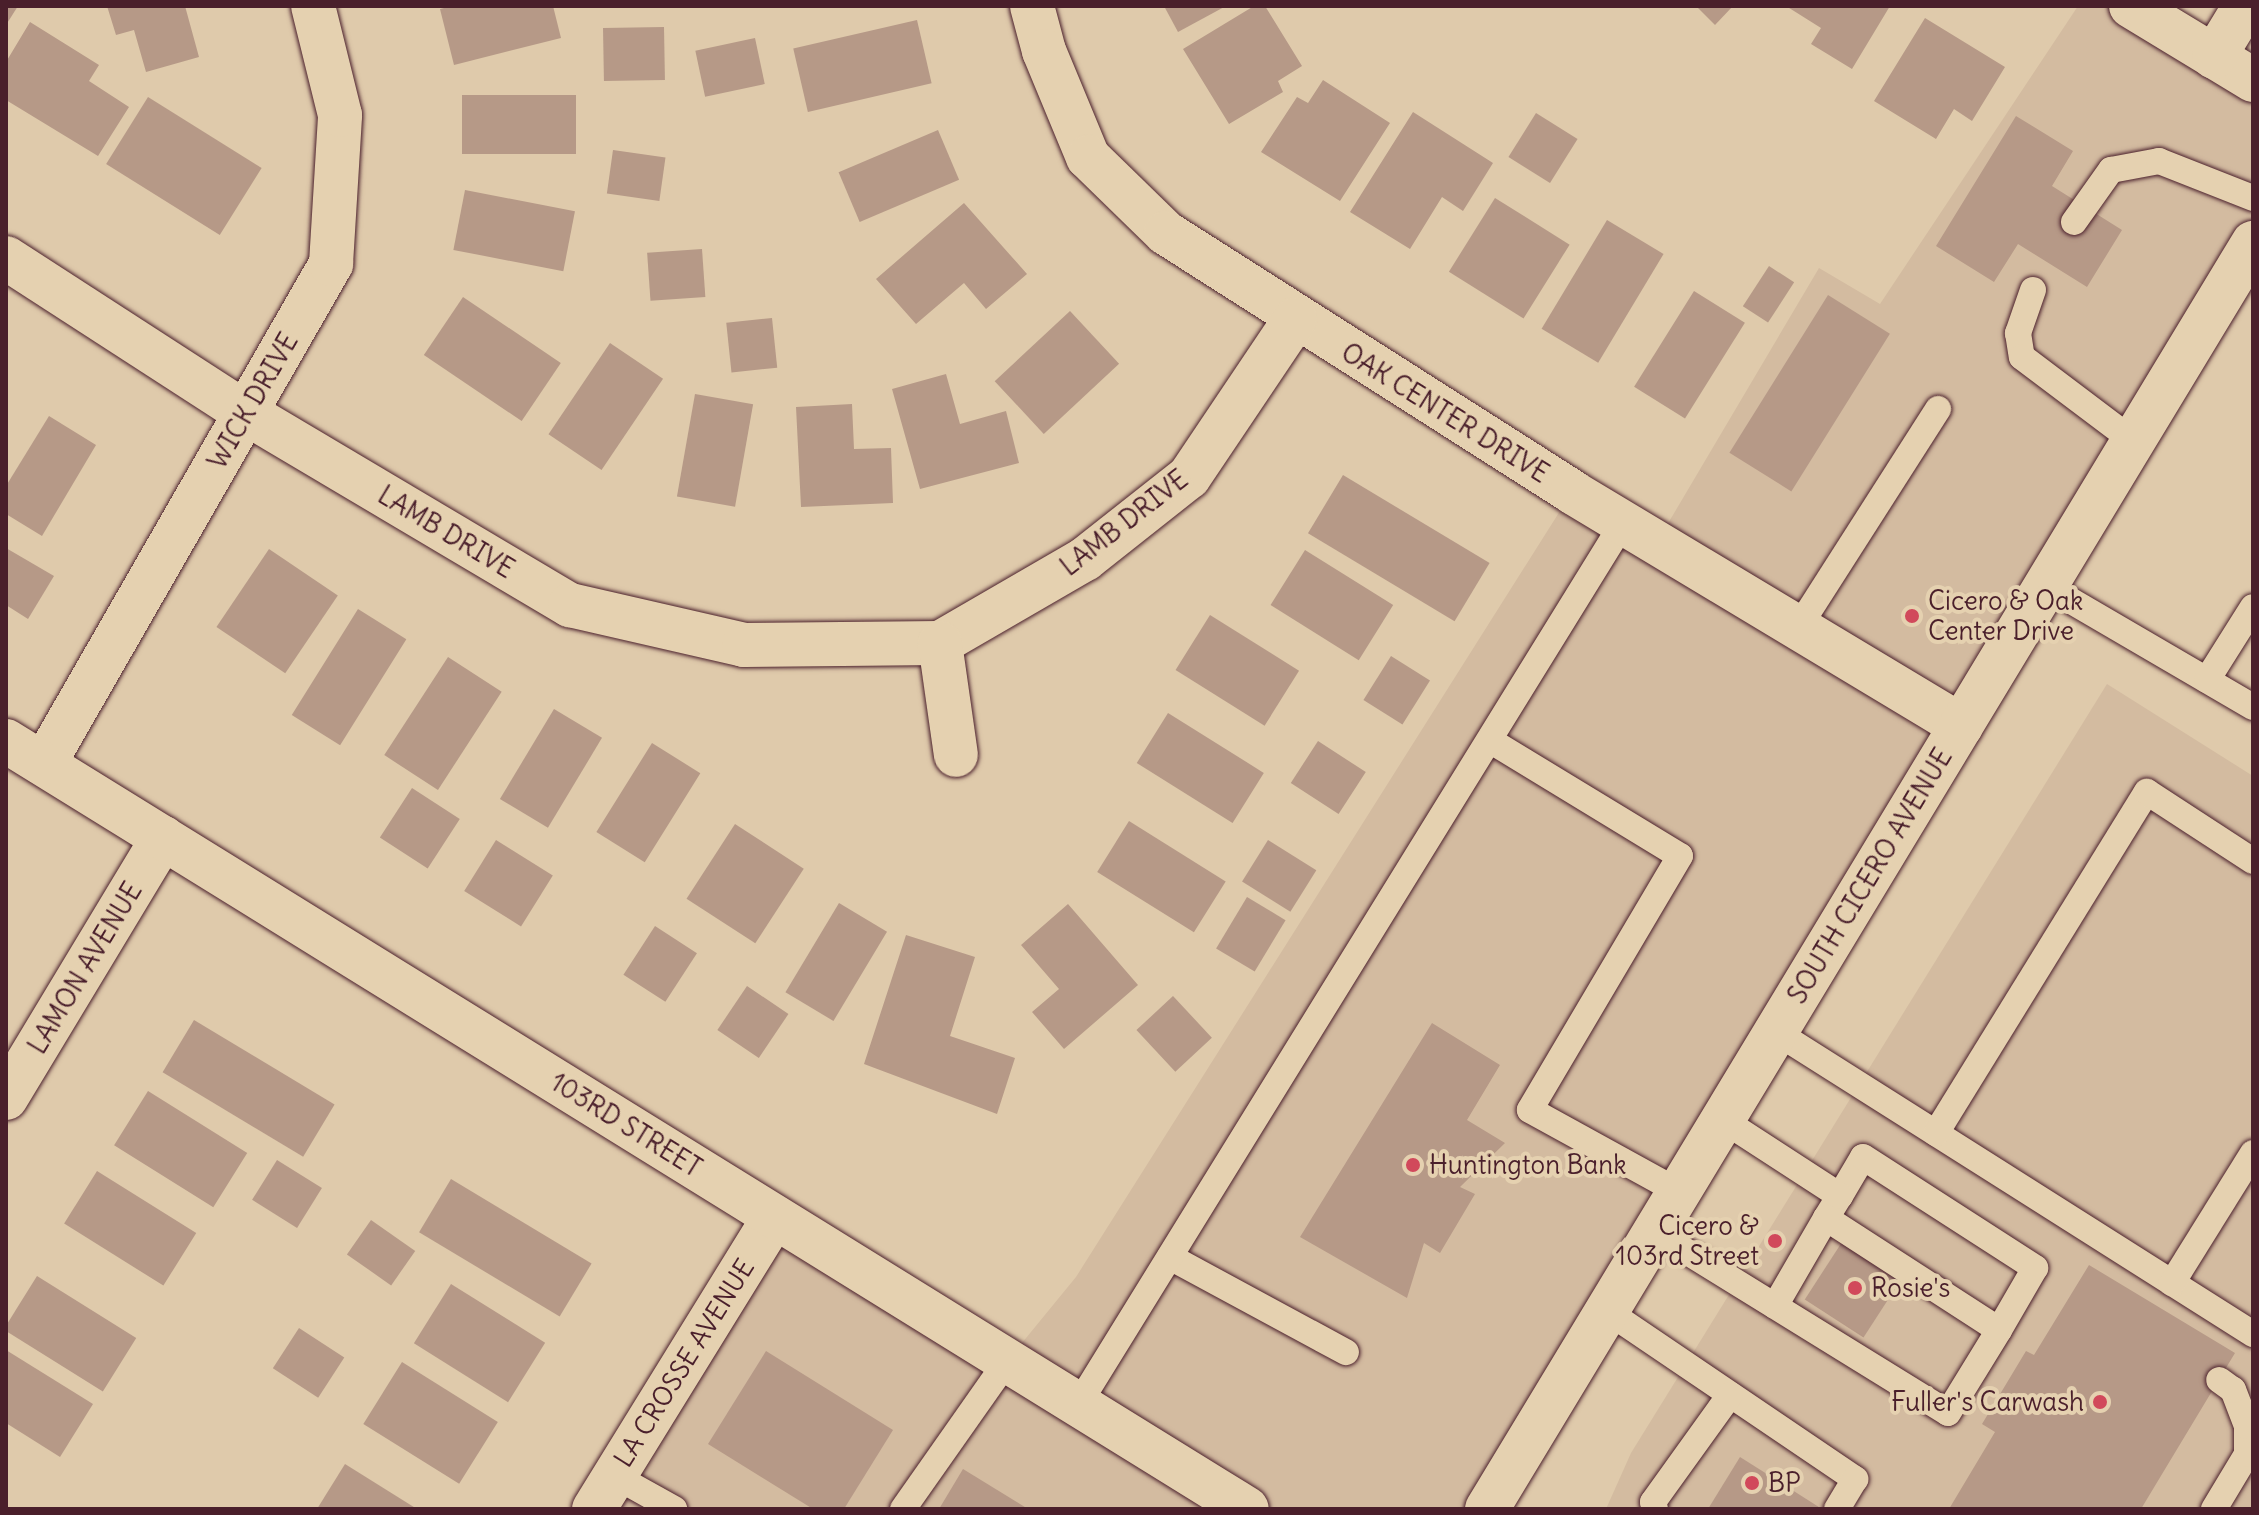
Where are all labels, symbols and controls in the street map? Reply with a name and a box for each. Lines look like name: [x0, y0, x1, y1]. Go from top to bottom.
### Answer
street label: WICK DRIVE: [202, 327, 304, 475]
street label: OAK CENTER DRIVE: [1336, 337, 1554, 489]
street label: LAMB DRIVE: [1054, 464, 1194, 582]
street label: LAMB DRIVE: [372, 479, 520, 585]
place label: Cicero & Oak Center Drive: [1928, 585, 2083, 646]
marker: Cicero & Oak Center Drive: [1903, 607, 1921, 625]
street label: SOUTH CICERO AVENUE: [1781, 743, 1959, 1009]
street label: LAMON AVENUE: [21, 877, 149, 1059]
street label: 103RD STREET: [545, 1066, 707, 1184]
place label: Huntington Bank: [1429, 1149, 1627, 1181]
marker: Huntington Bank: [1404, 1156, 1422, 1174]
place label: Cicero & 103rd Street: [1616, 1210, 1759, 1272]
marker: Cicero & 103rd Street: [1766, 1232, 1784, 1250]
street label: LA CROSSE AVENUE: [607, 1253, 761, 1473]
place label: Rosie's: [1871, 1272, 1950, 1304]
marker: Rosie's: [1846, 1279, 1864, 1297]
place label: Fuller's Carwash: [1891, 1386, 2084, 1418]
marker: Fuller's Carwash: [2091, 1393, 2109, 1411]
place label: BP: [1768, 1467, 1801, 1499]
marker: BP: [1743, 1474, 1761, 1492]

